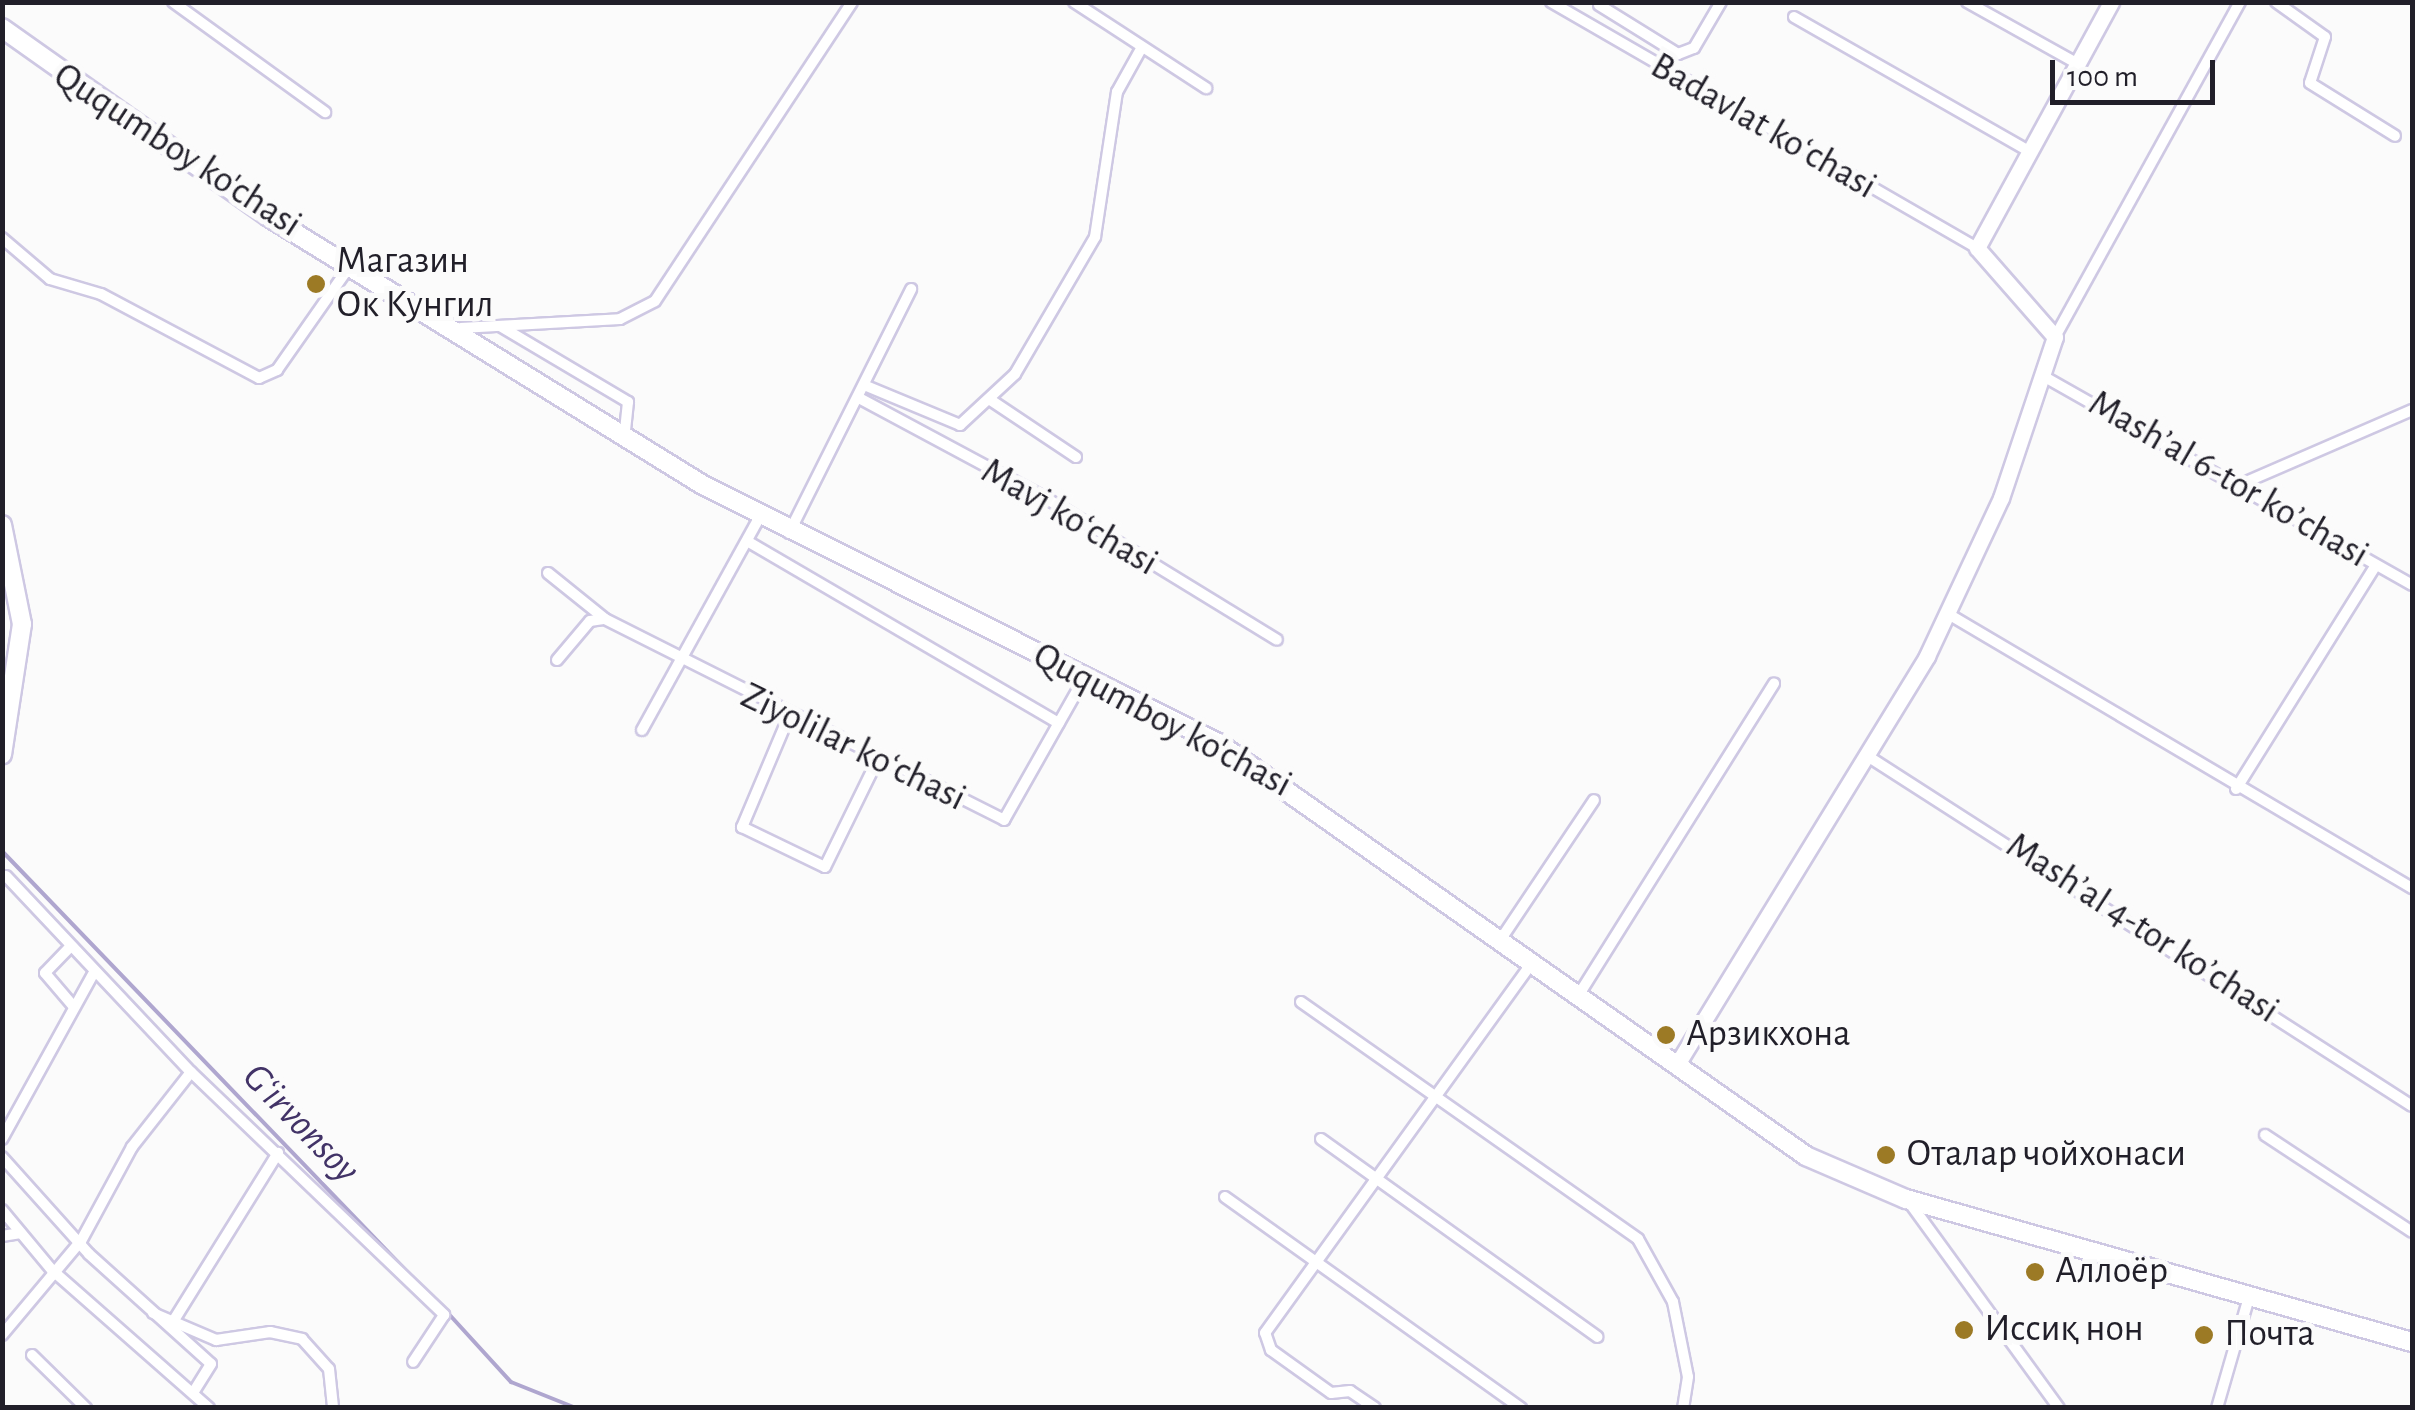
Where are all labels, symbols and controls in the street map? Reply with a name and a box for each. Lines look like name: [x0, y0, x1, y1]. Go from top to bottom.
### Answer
scale bar: [2055, 40, 2220, 102]
street label: Badavlat koʻchasi: [1642, 44, 1884, 210]
street label: Ququmboy ko'chasi: [45, 54, 309, 248]
text: 100 m: [2067, 62, 2138, 92]
place label: Магазин Ок Кунгил: [336, 239, 494, 328]
marker: Магазин Ок Кунгил: [305, 273, 327, 295]
street label: Mashʼal 6-tor koʼchasi: [2080, 381, 2376, 579]
street label: Mavj koʻchasi: [973, 449, 1165, 587]
street label: Ququmboy ko'chasi: [1025, 634, 1299, 808]
street label: Ziyolilar koʻchasi: [733, 674, 973, 822]
street label: Mashʼal 4-tor koʼchasi: [1997, 824, 2287, 1034]
place label: Арзикхона: [1686, 1012, 1851, 1058]
marker: Арзикхона: [1655, 1024, 1677, 1046]
water label: G‘irvonsoy: [232, 1053, 370, 1193]
place label: Оталар чойхонаси: [1906, 1132, 2186, 1178]
marker: Оталар чойхонаси: [1875, 1144, 1897, 1166]
place label: Аллоёр: [2055, 1249, 2168, 1295]
marker: Аллоёр: [2024, 1261, 2046, 1283]
place label: Иссиқ нон: [1984, 1307, 2144, 1353]
place label: Почта: [2224, 1312, 2315, 1358]
marker: Иссиқ нон: [1953, 1319, 1975, 1341]
marker: Почта: [2193, 1324, 2215, 1346]

